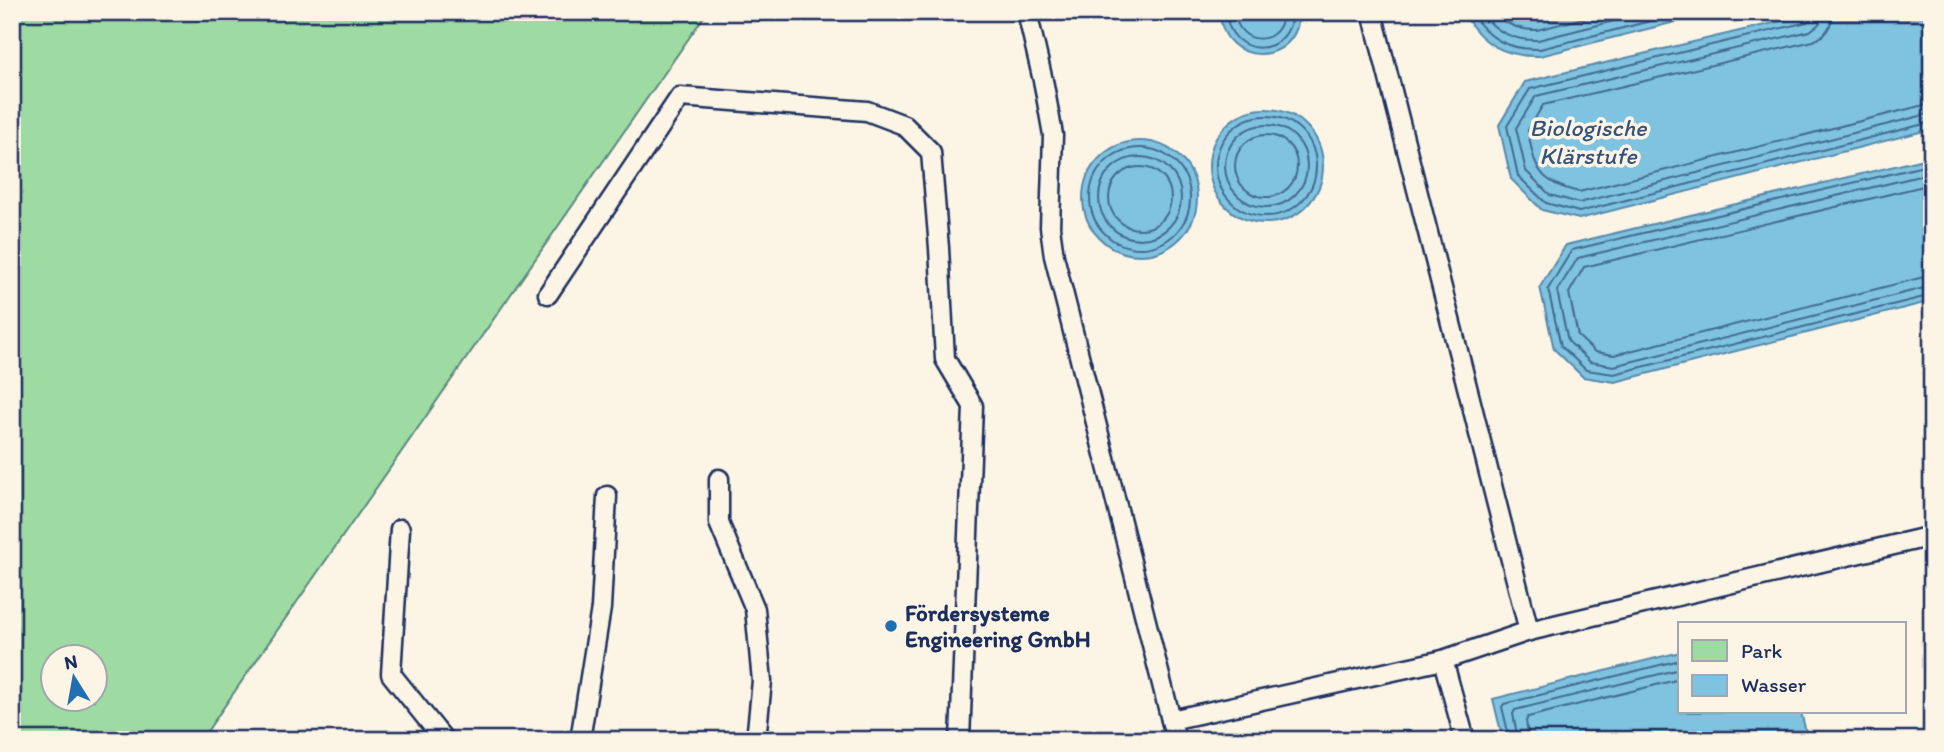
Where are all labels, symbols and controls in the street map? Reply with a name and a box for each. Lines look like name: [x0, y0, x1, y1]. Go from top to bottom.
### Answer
water label: Biologische Klärstufe: [1530, 113, 1648, 170]
place label: Fördersysteme Engineering GmbH: [905, 599, 1091, 653]
marker: Fördersysteme Engineering GmbH: [883, 618, 899, 634]
legend: [1678, 622, 1906, 714]
text: Park: [1741, 638, 1783, 663]
north arrow: [38, 644, 108, 714]
text: N: [62, 649, 79, 674]
text: Wasser: [1741, 672, 1807, 697]

